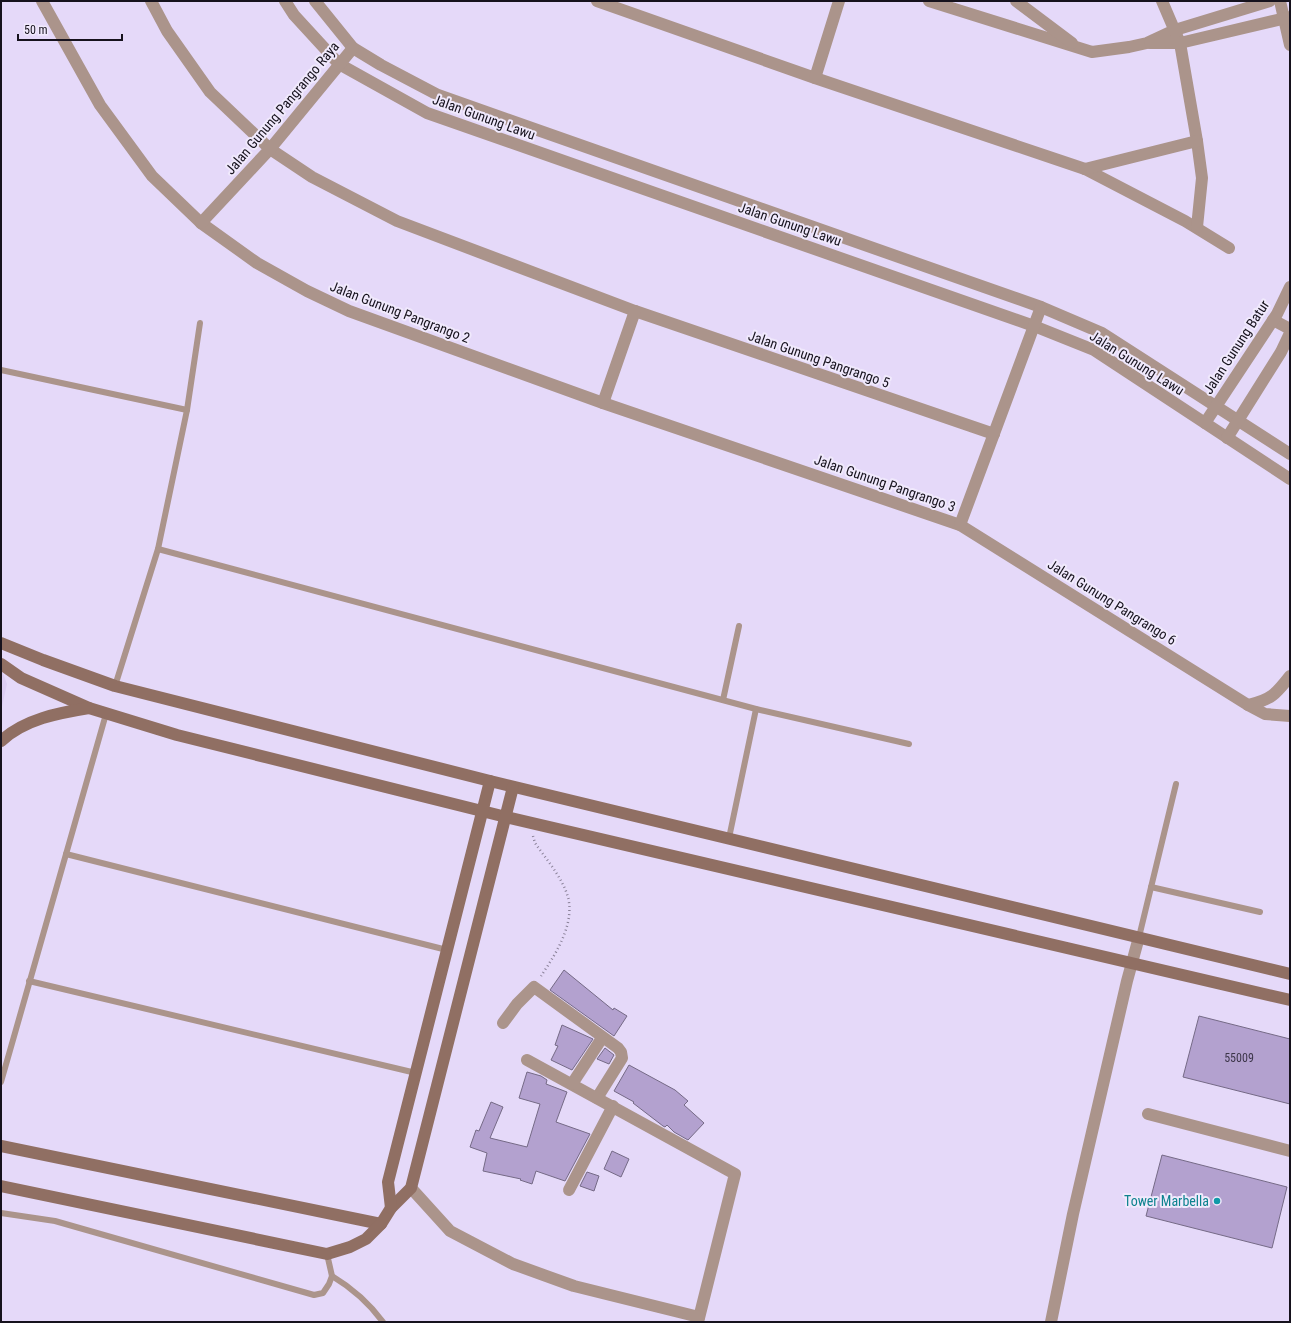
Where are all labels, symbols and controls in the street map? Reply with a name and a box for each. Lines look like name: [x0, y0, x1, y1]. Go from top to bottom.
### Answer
scale bar: [18, 16, 122, 42]
text: 50 m: [24, 23, 48, 37]
street label: Jalan Gunung Pangrango Raya: [222, 38, 342, 178]
street label: Jalan Gunung Lawu: [430, 91, 538, 143]
street label: Jalan Gunung Lawu: [736, 199, 844, 249]
street label: Jalan Gunung Pangrango 2: [328, 278, 472, 346]
street label: Jalan Gunung Batur: [1200, 297, 1272, 397]
street label: Jalan Gunung Pangrango 5: [746, 327, 892, 391]
street label: Jalan Gunung Lawu: [1087, 328, 1187, 398]
street label: Jalan Gunung Pangrango 3: [812, 451, 958, 515]
street label: Jalan Gunung Pangrango 6: [1045, 556, 1179, 648]
house number: 55009: [1224, 1051, 1254, 1065]
place label: Tower Marbella: [1124, 1193, 1209, 1209]
marker: Tower Marbella: [1212, 1196, 1222, 1206]

